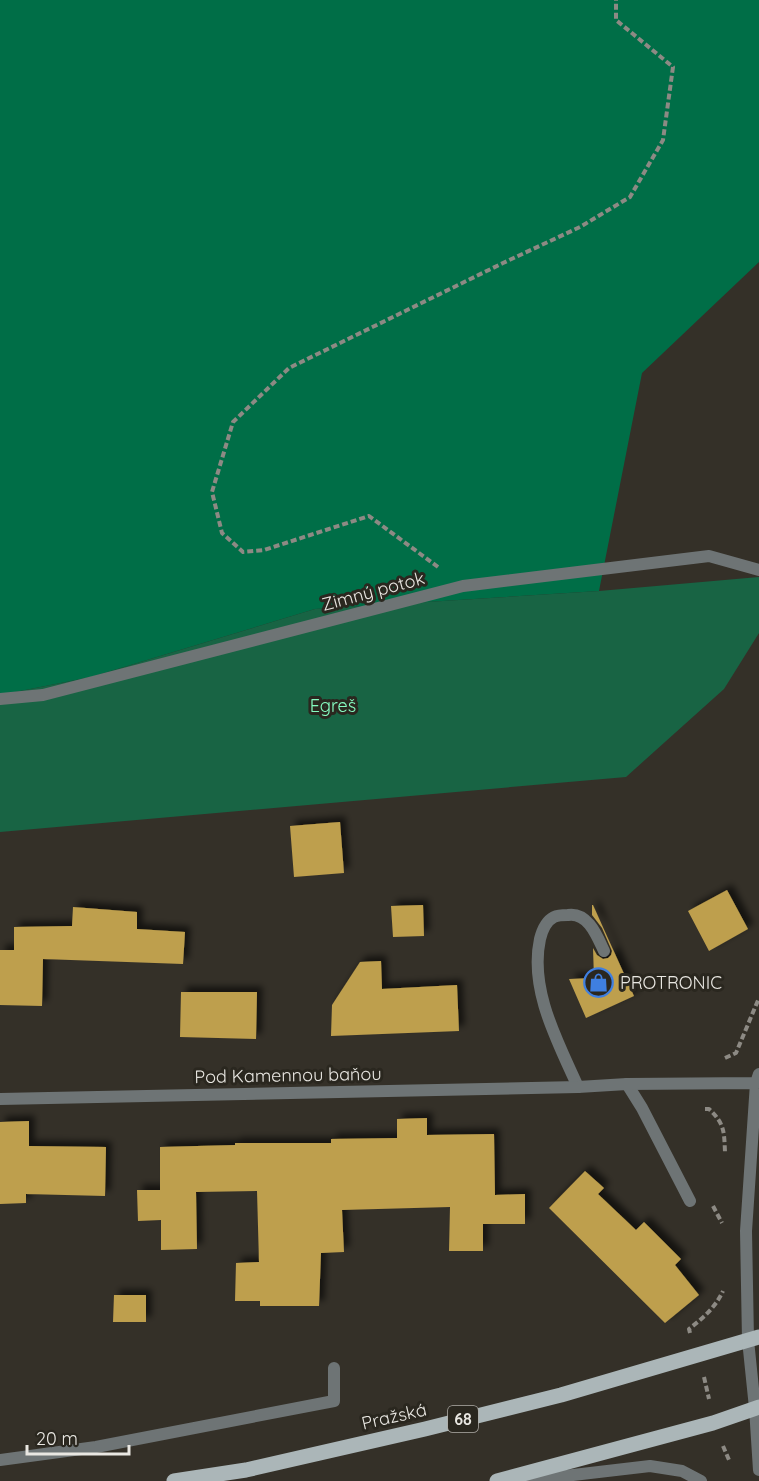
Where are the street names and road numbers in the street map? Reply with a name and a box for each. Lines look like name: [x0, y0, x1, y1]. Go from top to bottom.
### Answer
street label: Zimný potok: [319, 566, 427, 616]
street label: Pod Kamennou baňou: [194, 1062, 382, 1088]
street label: Pražská: [359, 1397, 429, 1435]
road number: 68: [448, 1406, 478, 1432]

